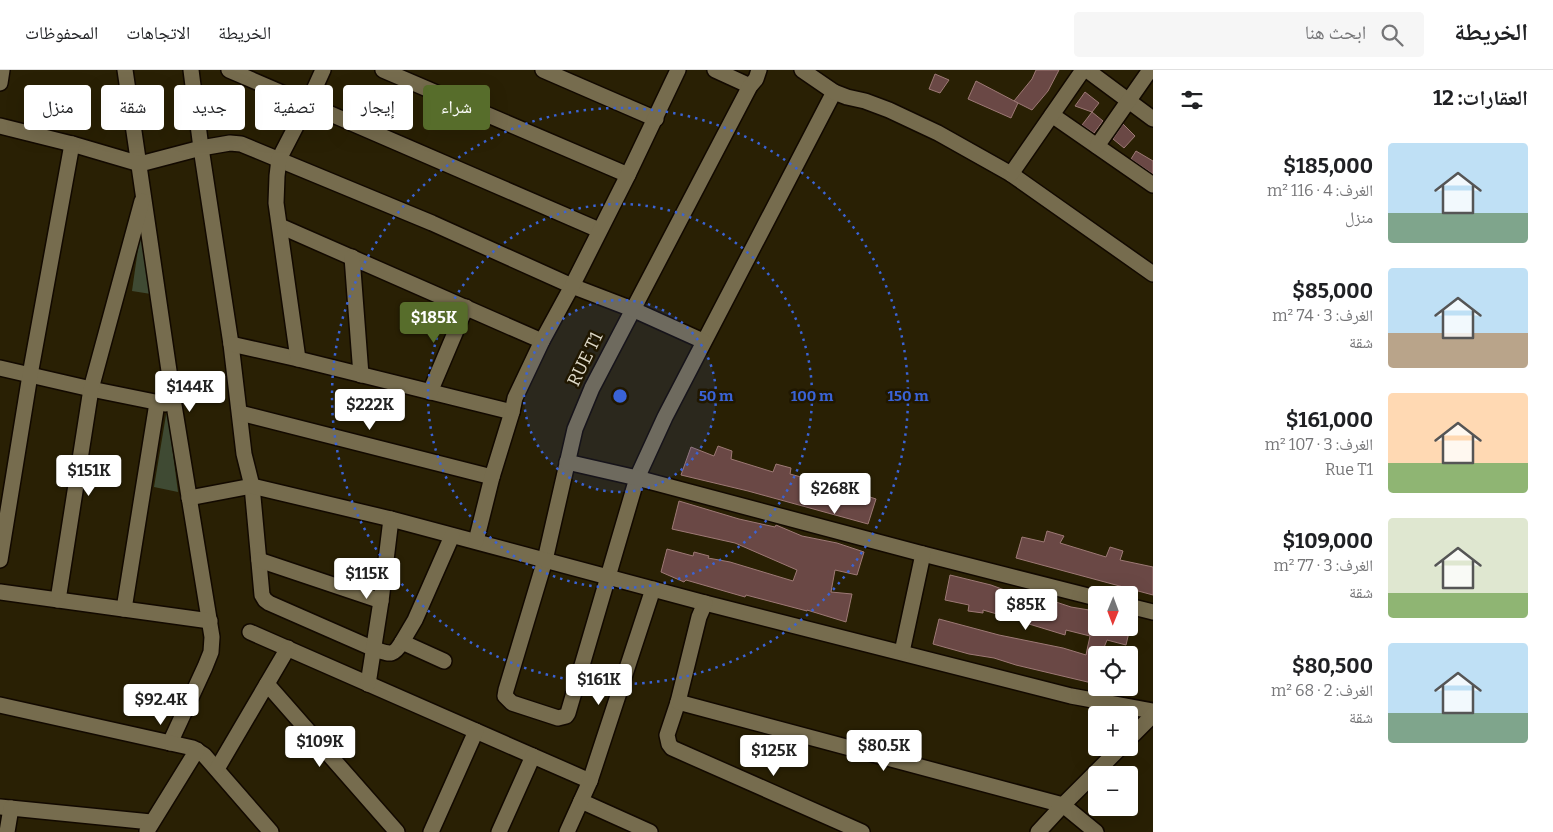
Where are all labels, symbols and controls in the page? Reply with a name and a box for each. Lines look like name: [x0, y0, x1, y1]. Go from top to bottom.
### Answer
search box: [1074, 12, 1424, 57]
text: الخريطة: [1454, 18, 1528, 46]
text: ابحث هنا: [1305, 21, 1366, 44]
icon: search: [1378, 21, 1406, 49]
text: المحفوظات: [25, 22, 98, 44]
text: الاتجاهات: [126, 22, 190, 44]
text: الخريطة: [218, 22, 271, 44]
chip: منزل: [24, 85, 91, 130]
chip: شقة: [101, 85, 164, 130]
chip: جديد: [174, 85, 245, 130]
chip: تصفية: [255, 85, 333, 130]
chip: إيجار: [343, 85, 413, 130]
chip: شراء: [423, 85, 490, 130]
text: العقارات: 12: [1433, 85, 1528, 111]
icon: filters: [1178, 86, 1206, 114]
text: $185,000: [1283, 153, 1373, 179]
icon: home: [1428, 163, 1488, 223]
text: الغرف: 4 · 116 m²: [1267, 181, 1373, 200]
text: منزل: [1345, 208, 1373, 227]
text: $85,000: [1292, 278, 1373, 304]
icon: home: [1428, 288, 1488, 348]
pin: $185K: [399, 302, 469, 344]
text: الغرف: 3 · 74 m²: [1272, 306, 1373, 325]
text: $185K: [411, 308, 457, 327]
street label: RUE T1: [563, 328, 608, 390]
text: شقة: [1349, 333, 1373, 352]
pin: $144K: [155, 370, 225, 413]
text: $144K: [166, 377, 214, 396]
centre of rings: [611, 387, 629, 405]
text: 50 m: [699, 387, 734, 405]
text: 100 m: [791, 387, 834, 405]
text: 150 m: [887, 387, 929, 405]
pin: $222K: [335, 388, 405, 431]
text: $222K: [346, 395, 394, 414]
text: $161,000: [1286, 407, 1373, 433]
icon: home: [1428, 413, 1488, 473]
text: الغرف: 3 · 107 m²: [1265, 435, 1373, 454]
pin: $151K: [54, 454, 124, 497]
text: Rue T1: [1325, 460, 1373, 479]
text: $151K: [67, 461, 111, 480]
pin: $268K: [800, 472, 870, 515]
text: $268K: [811, 479, 859, 498]
text: $109,000: [1282, 528, 1373, 554]
icon: home: [1428, 538, 1488, 598]
text: الغرف: 3 · 77 m²: [1273, 556, 1373, 575]
pin: $115K: [332, 558, 402, 600]
text: $115K: [345, 564, 389, 583]
text: شقة: [1349, 583, 1373, 602]
north arrow: [1088, 586, 1138, 636]
map controls: [1088, 586, 1138, 816]
pin: $85K: [996, 588, 1056, 631]
text: $85K: [1006, 595, 1046, 614]
button: locate: [1088, 646, 1138, 696]
text: $80,500: [1292, 653, 1373, 679]
icon: home: [1428, 663, 1488, 723]
pin: $161K: [564, 664, 634, 706]
text: $161K: [577, 670, 621, 689]
text: الغرف: 2 · 68 m²: [1271, 681, 1373, 700]
pin: $92.4K: [120, 684, 202, 726]
text: $92.4K: [135, 690, 187, 709]
button: +: [1088, 706, 1138, 756]
text: شقة: [1349, 708, 1373, 727]
pin: $109K: [285, 726, 355, 768]
pin: $80.5K: [843, 730, 925, 772]
text: $109K: [296, 732, 344, 751]
pin: $125K: [739, 734, 809, 777]
text: $80.5K: [858, 736, 910, 755]
text: $125K: [751, 741, 797, 760]
button: −: [1088, 766, 1138, 816]

